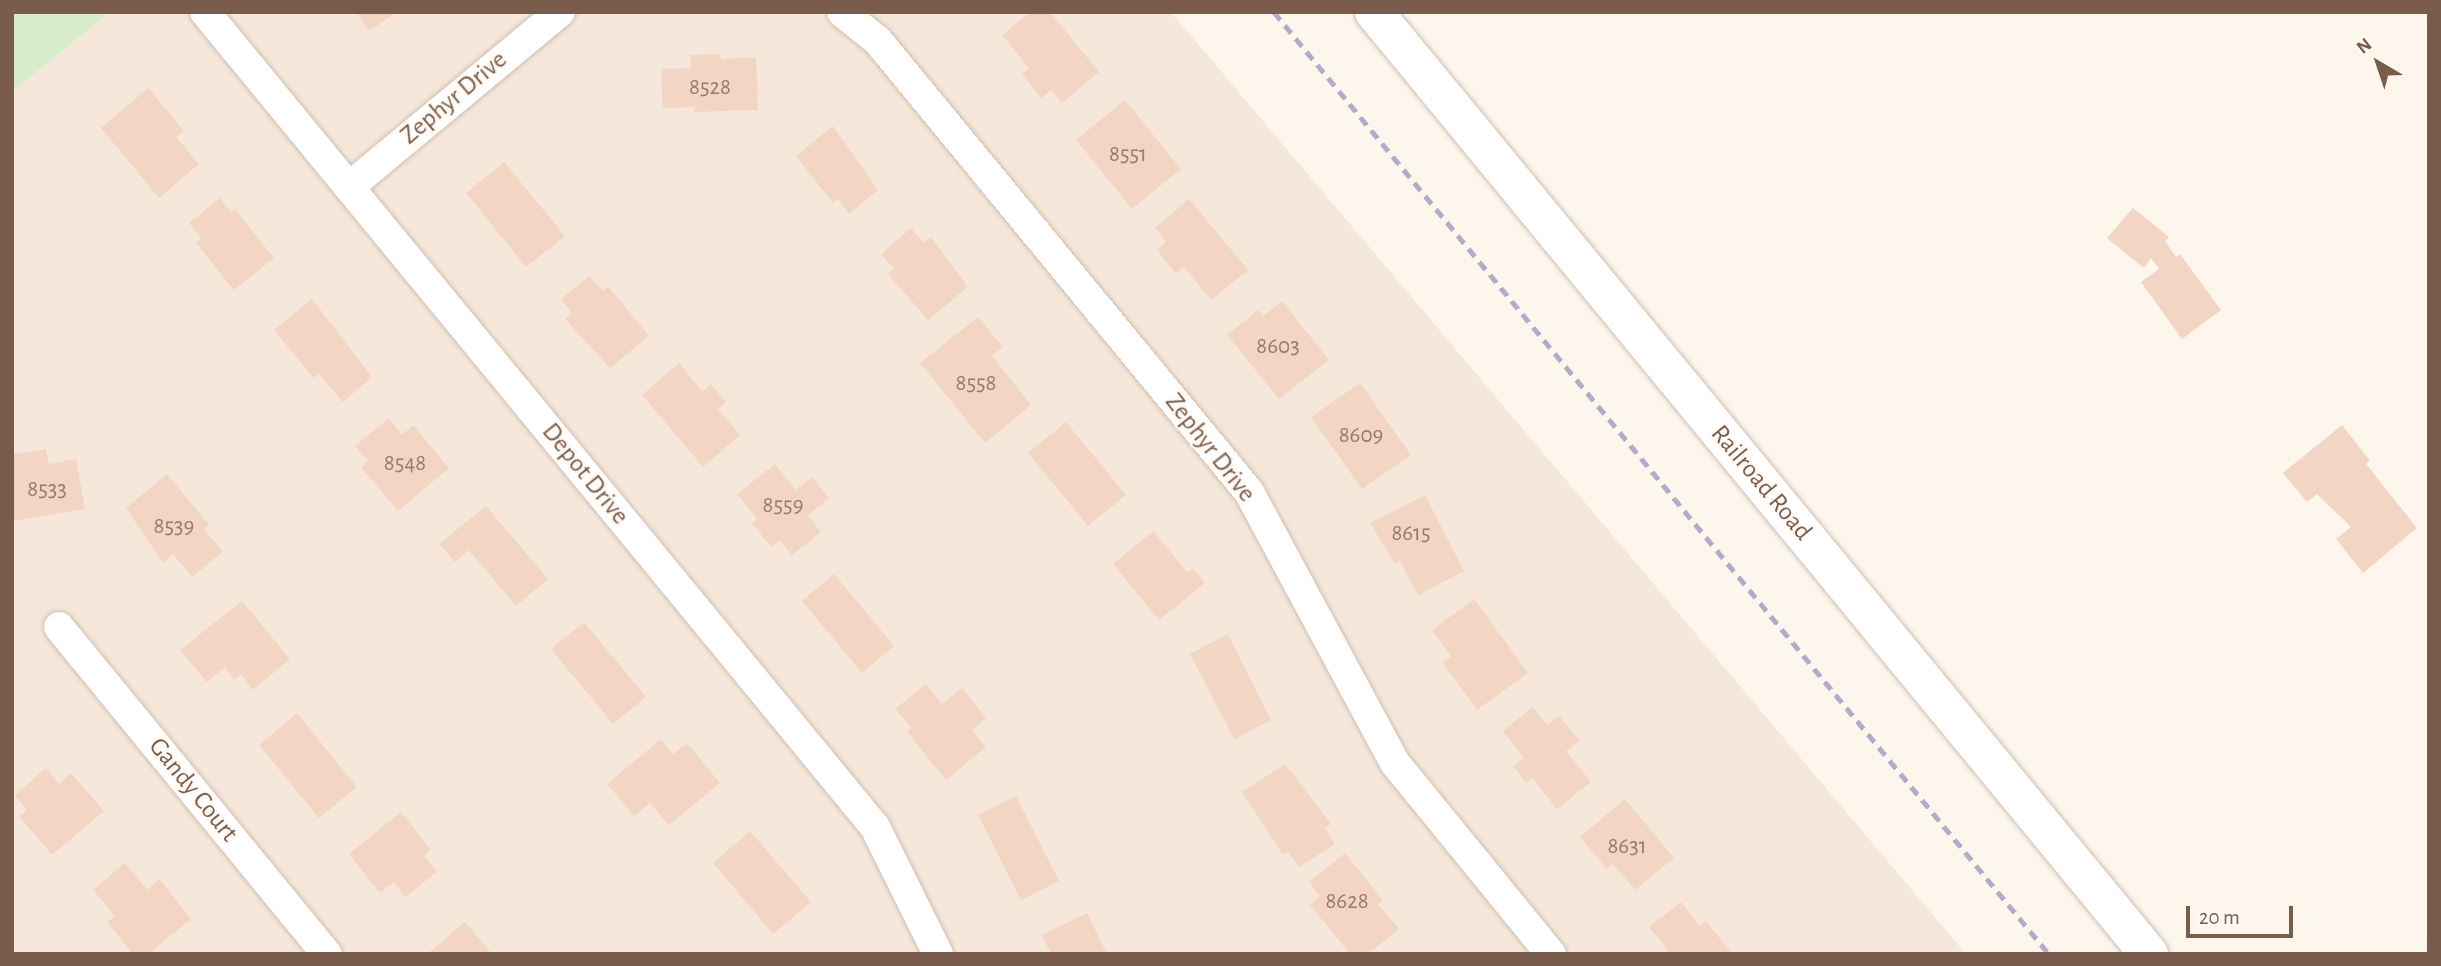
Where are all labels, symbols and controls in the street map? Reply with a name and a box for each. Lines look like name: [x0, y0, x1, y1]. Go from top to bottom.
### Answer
north arrow: [2343, 28, 2413, 98]
text: N: [2353, 35, 2376, 58]
street label: Zephyr Drive: [395, 45, 513, 151]
house number: 8528: [689, 74, 731, 102]
house number: 8551: [1109, 141, 1147, 169]
house number: 8603: [1256, 333, 1300, 361]
house number: 8558: [955, 370, 997, 398]
street label: Zephyr Drive: [1158, 388, 1262, 508]
street label: Depot Drive: [535, 417, 635, 531]
street label: Railroad Road: [1704, 419, 1818, 547]
house number: 8609: [1339, 422, 1383, 450]
house number: 8548: [384, 450, 426, 478]
house number: 8533: [27, 476, 67, 504]
house number: 8559: [763, 492, 803, 520]
house number: 8539: [154, 513, 194, 541]
house number: 8615: [1391, 520, 1431, 548]
street label: Gandy Court: [142, 732, 244, 848]
house number: 8631: [1607, 833, 1647, 861]
house number: 8628: [1325, 888, 1369, 916]
scale bar: [2189, 892, 2296, 936]
text: 20 m: [2199, 907, 2240, 928]

